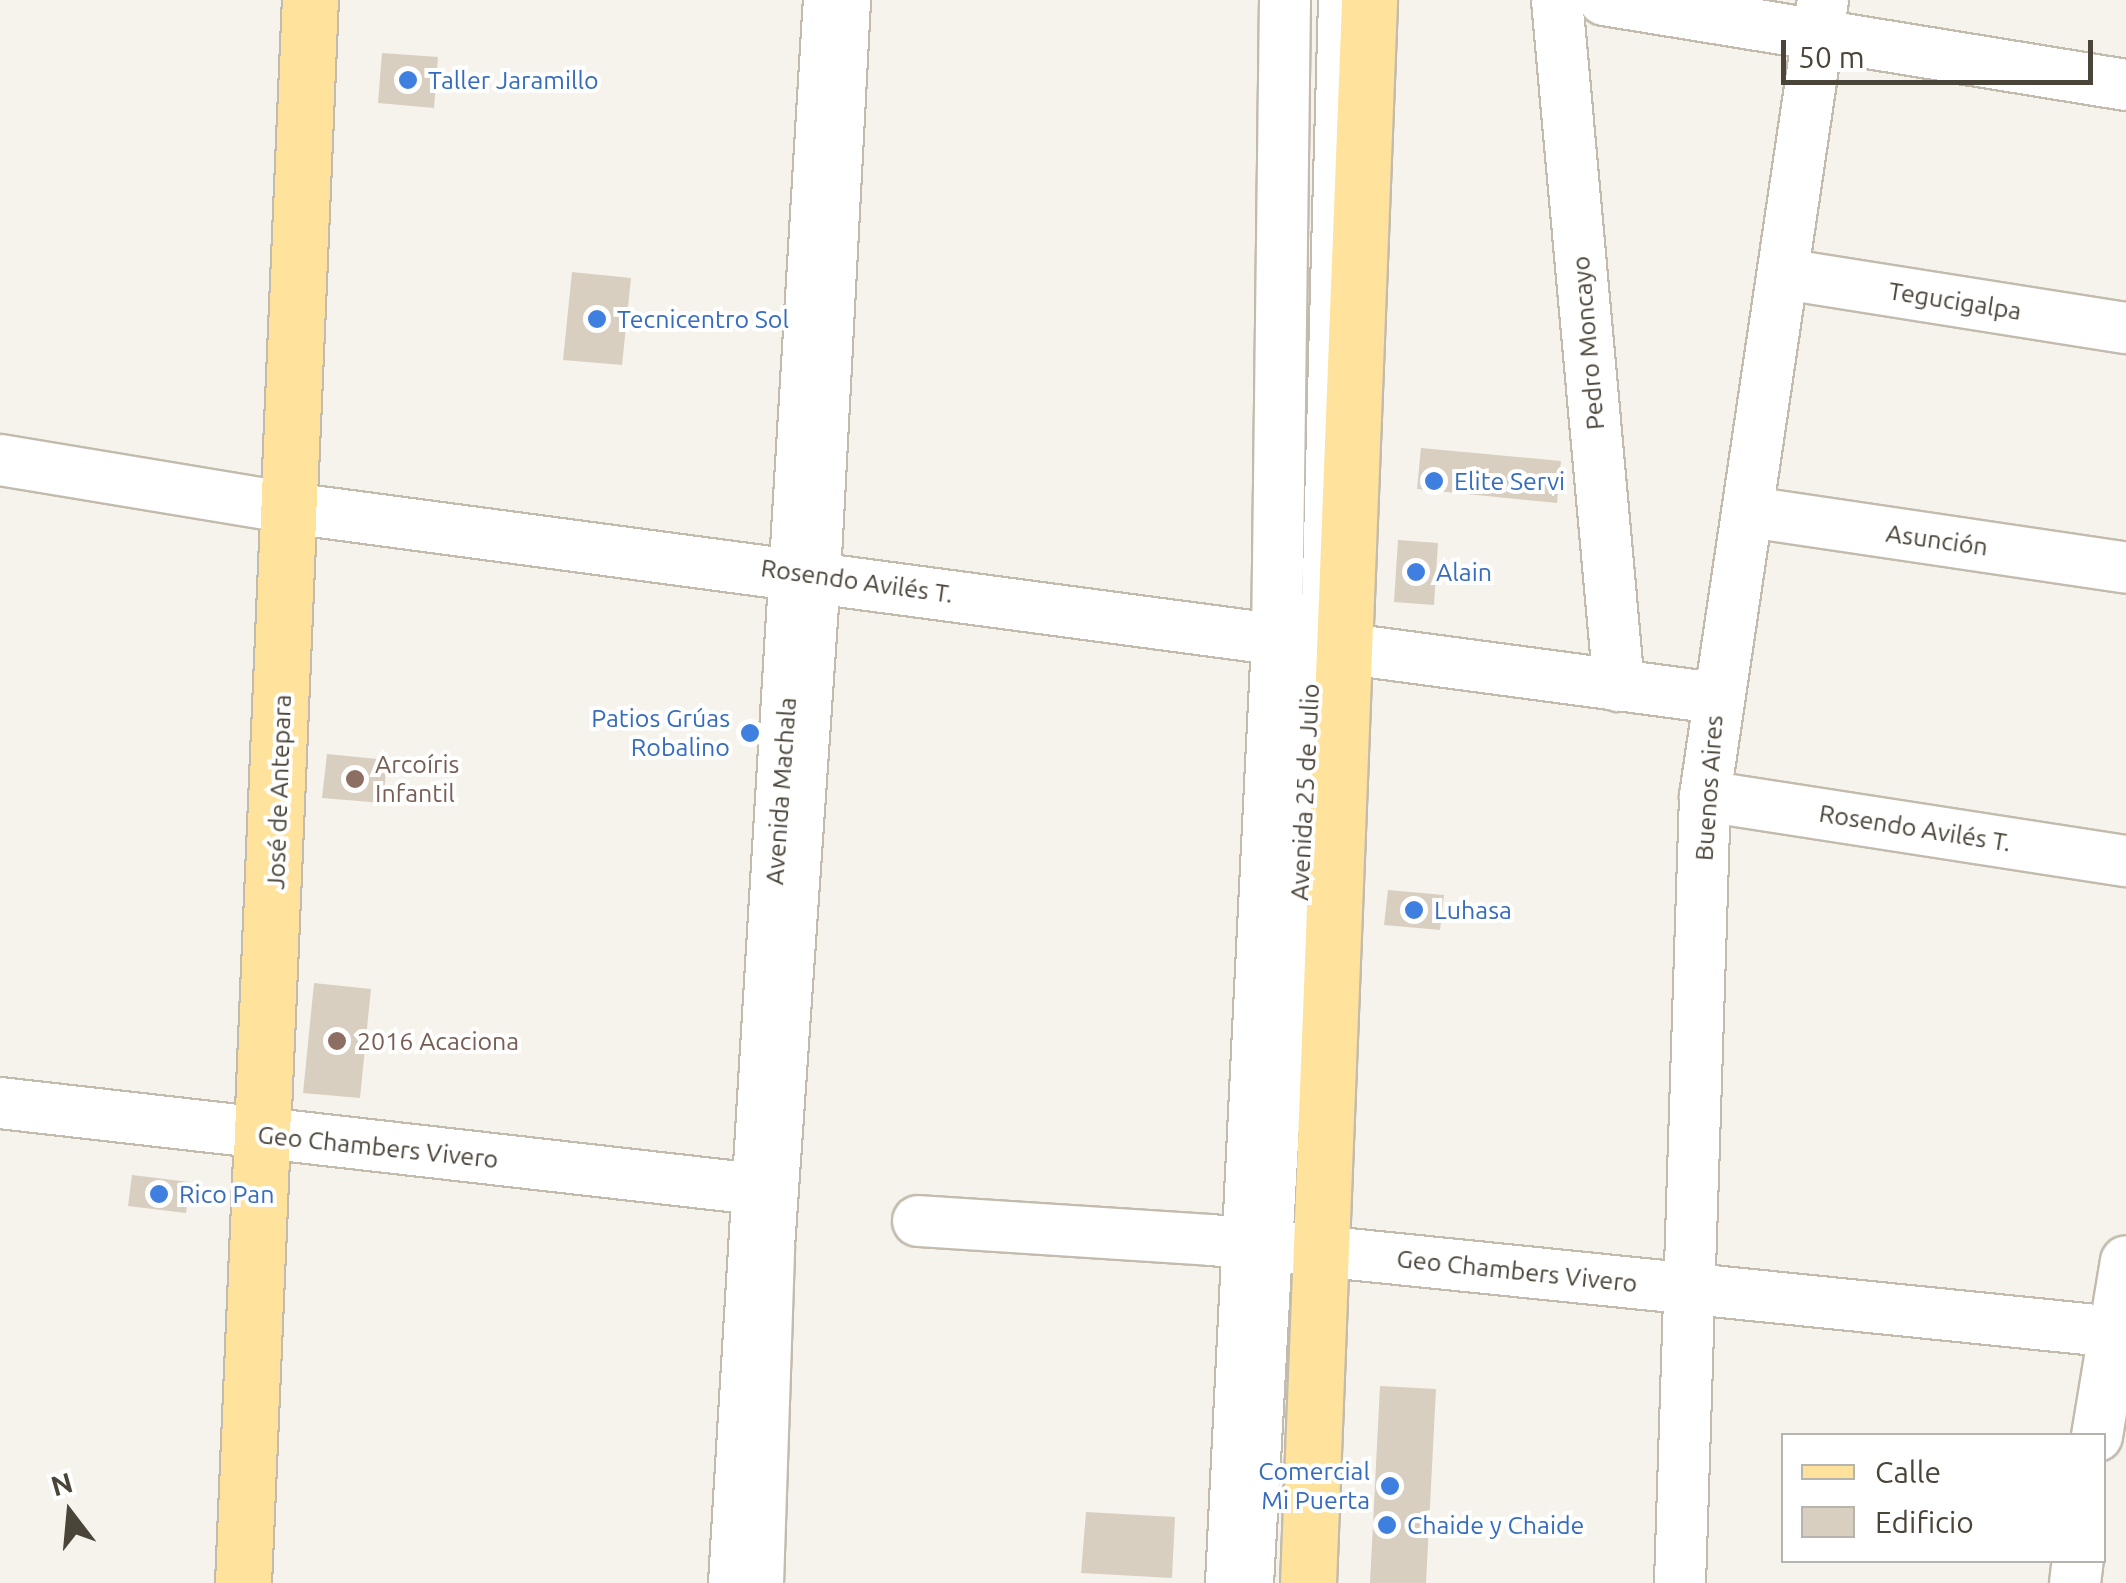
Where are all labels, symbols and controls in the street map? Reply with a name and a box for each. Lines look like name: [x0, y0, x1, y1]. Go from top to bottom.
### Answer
scale bar: [1786, 20, 2098, 82]
text: 50 m: [1798, 40, 1865, 74]
place label: Taller Jaramillo: [428, 65, 599, 95]
marker: Taller Jaramillo: [397, 69, 419, 91]
street label: Pedro Moncayo: [1565, 255, 1611, 431]
street label: Tegucigalpa: [1886, 276, 2024, 326]
place label: Tecnicentro Sol: [617, 304, 789, 334]
marker: Tecnicentro Sol: [586, 308, 608, 330]
place label: Elite Servi: [1454, 466, 1565, 496]
marker: Elite Servi: [1423, 470, 1445, 492]
street label: Asunción: [1884, 518, 1990, 562]
street label: Rosendo Avilés T.: [759, 553, 955, 609]
place label: Alain: [1436, 557, 1492, 587]
marker: Alain: [1405, 561, 1427, 583]
street label: Avenida 25 de Julio: [1284, 683, 1326, 901]
street label: José de Antepara: [261, 694, 297, 890]
street label: Avenida Machala: [759, 696, 803, 886]
place label: Patios Grúas Robalino: [591, 704, 730, 763]
street label: Buenos Aires: [1689, 714, 1729, 862]
marker: Patios Grúas Robalino: [739, 722, 761, 744]
place label: Arcoíris Infantil: [375, 750, 459, 809]
marker: Arcoíris Infantil: [344, 768, 366, 790]
street label: Rosendo Avilés T.: [1817, 798, 2013, 858]
place label: Luhasa: [1434, 895, 1512, 925]
marker: Luhasa: [1403, 899, 1425, 921]
place label: 2016 Acaciona: [357, 1026, 519, 1056]
marker: 2016 Acaciona: [326, 1030, 348, 1052]
street label: Geo Chambers Vivero: [256, 1119, 500, 1175]
place label: Rico Pan: [179, 1179, 274, 1209]
marker: Rico Pan: [148, 1183, 170, 1205]
street label: Geo Chambers Vivero: [1395, 1243, 1639, 1299]
legend: [1781, 1433, 2106, 1563]
text: Calle: [1875, 1455, 1941, 1489]
place label: Comercial Mi Puerta: [1258, 1457, 1370, 1516]
north arrow: [20, 1463, 120, 1563]
text: N: [47, 1466, 76, 1501]
marker: Comercial Mi Puerta: [1379, 1475, 1401, 1497]
text: Edificio: [1875, 1505, 1974, 1539]
place label: Chaide y Chaide: [1407, 1510, 1584, 1540]
marker: Chaide y Chaide: [1376, 1514, 1398, 1536]

